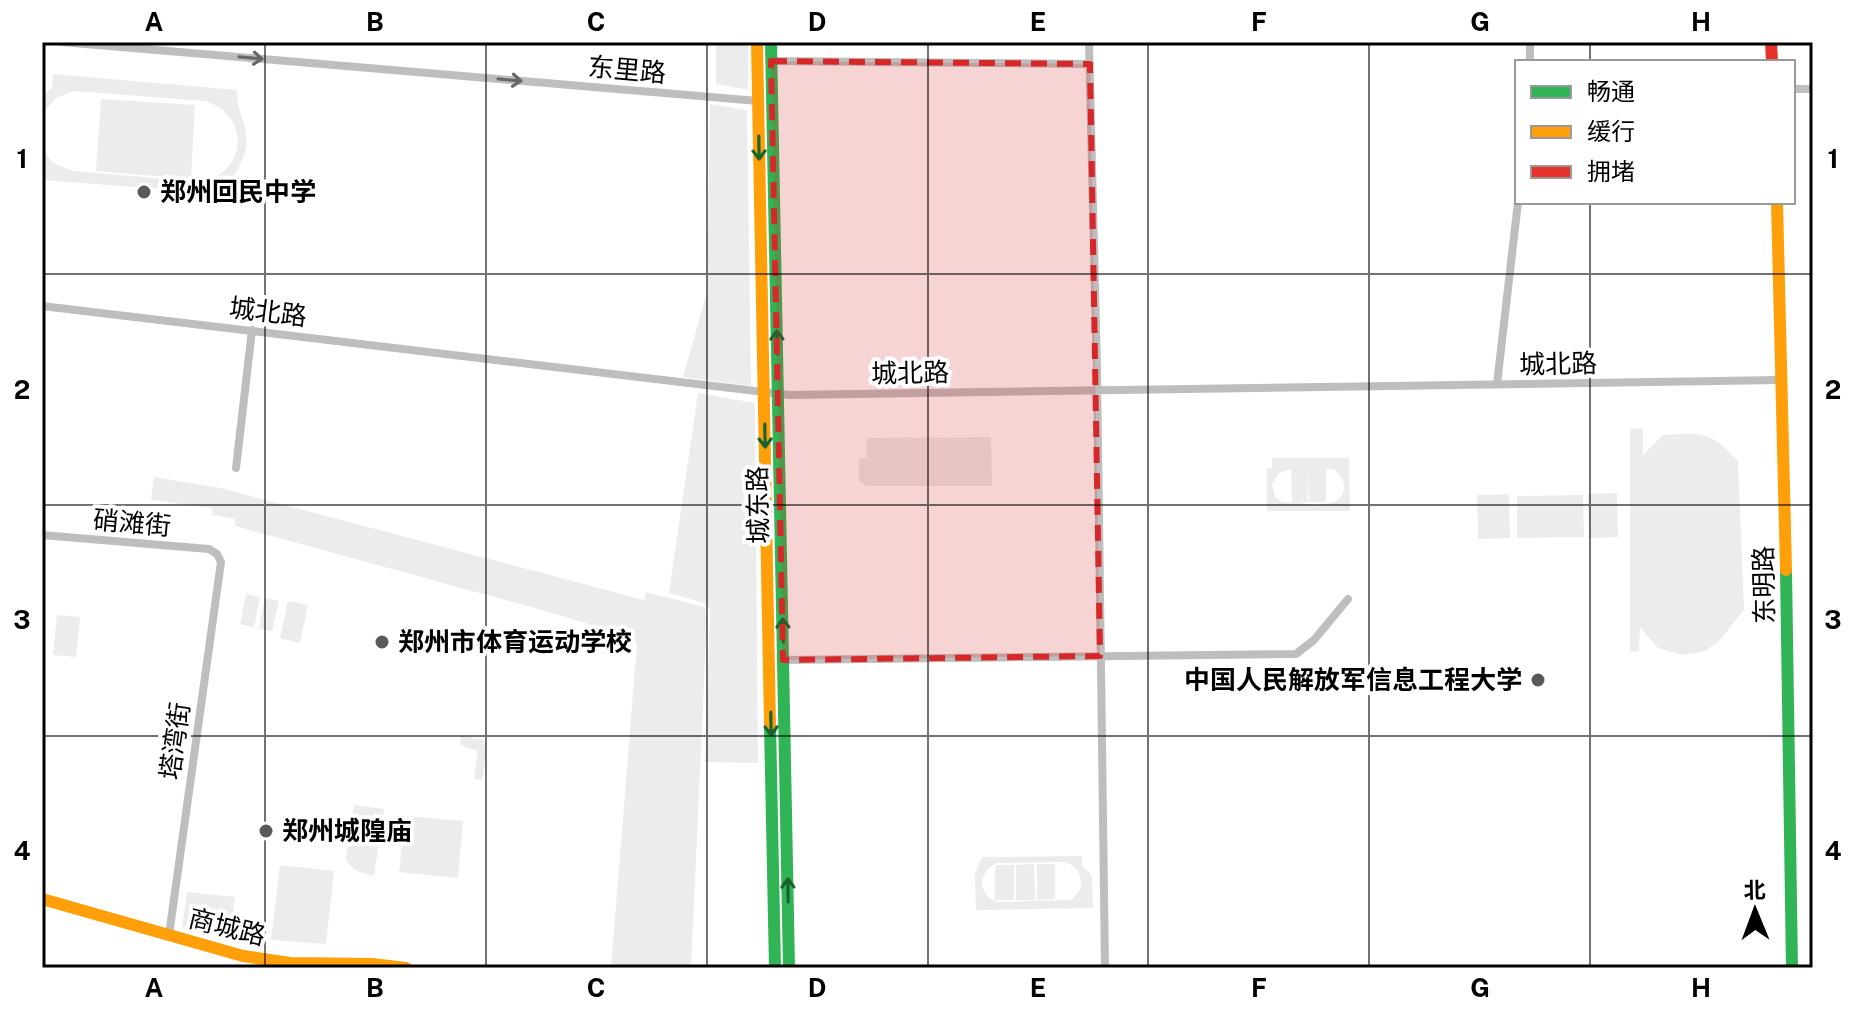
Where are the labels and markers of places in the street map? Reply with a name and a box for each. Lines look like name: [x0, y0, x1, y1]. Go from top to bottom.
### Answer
place label: 郑州回民中学: [160, 176, 316, 207]
marker: 郑州回民中学: [135, 183, 153, 201]
place label: 郑州市体育运动学校: [398, 626, 632, 657]
marker: 郑州市体育运动学校: [373, 633, 391, 651]
place label: 中国人民解放军信息工程大学: [1184, 664, 1522, 695]
marker: 中国人民解放军信息工程大学: [1529, 671, 1547, 689]
place label: 郑州城隍庙: [282, 815, 412, 846]
marker: 郑州城隍庙: [257, 822, 275, 840]

